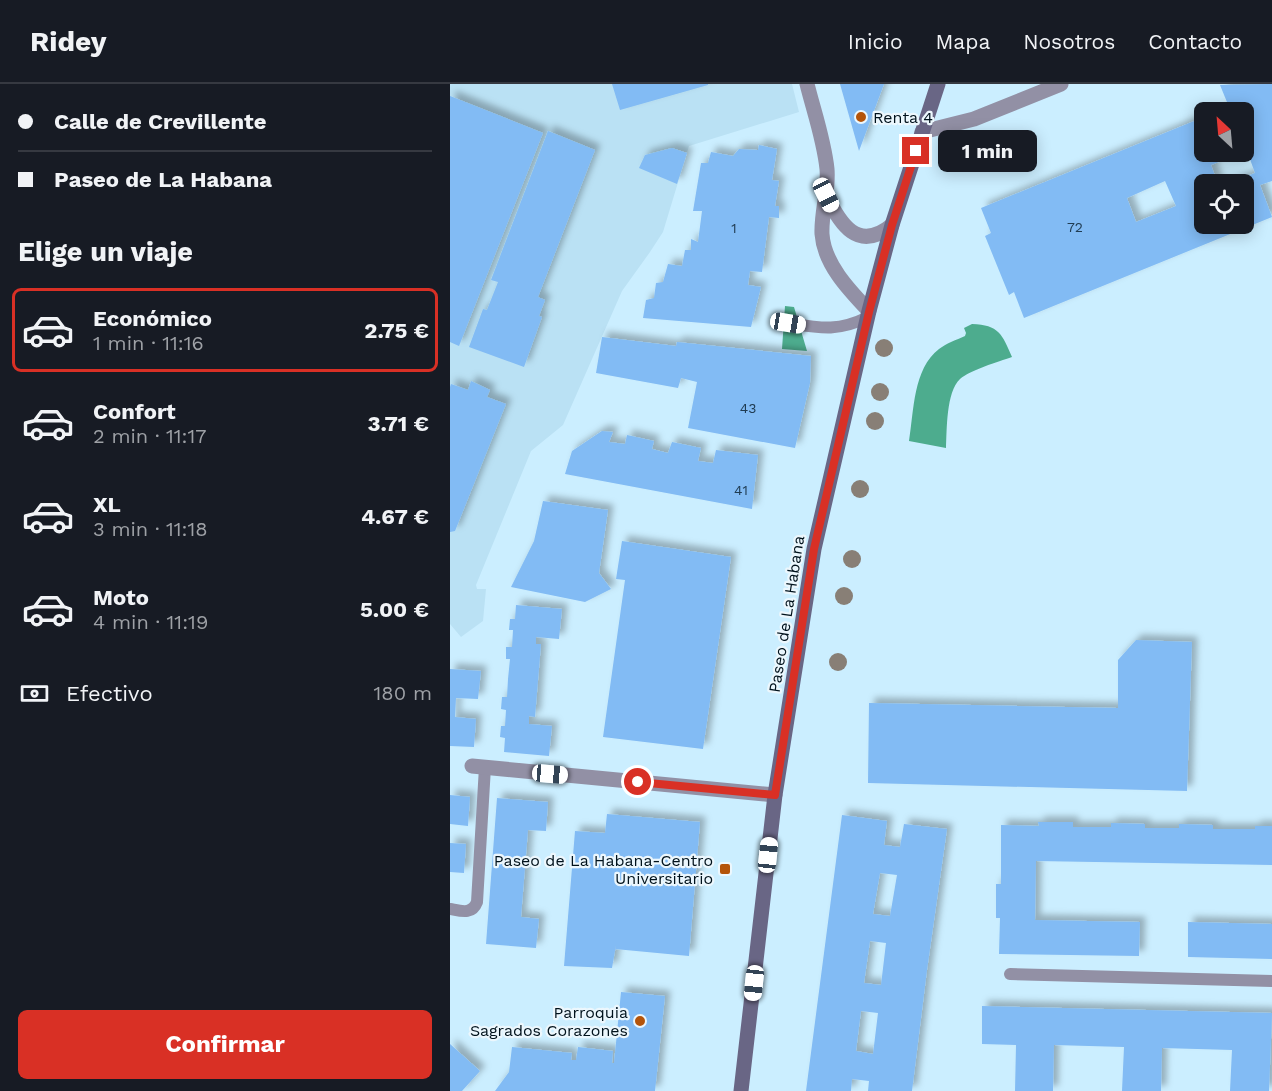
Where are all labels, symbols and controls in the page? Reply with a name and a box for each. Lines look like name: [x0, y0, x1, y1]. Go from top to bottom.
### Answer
text: Ridey: [30, 25, 106, 58]
text: Inicio: [848, 29, 903, 54]
text: Mapa: [936, 29, 990, 54]
text: Nosotros: [1023, 29, 1115, 54]
text: Contacto: [1148, 29, 1242, 54]
north arrow: [1194, 102, 1254, 162]
map controls: [1194, 102, 1254, 234]
place label: Renta 4: [873, 108, 933, 127]
text: Calle de Crevillente: [54, 109, 266, 134]
marker: Renta 4: [854, 110, 868, 124]
callout: 1 min: [937, 130, 1036, 172]
route end: [902, 137, 929, 164]
text: 1 min: [962, 139, 1013, 163]
text: Paseo de La Habana: [54, 167, 272, 192]
button: locate: [1194, 174, 1254, 234]
car: [810, 175, 842, 215]
house number: 72: [1067, 219, 1083, 235]
house number: 1: [731, 220, 737, 236]
text: Elige un viaje: [18, 236, 193, 268]
icon: car: [21, 303, 75, 357]
text: Económico: [93, 306, 212, 331]
car: [769, 311, 807, 335]
text: 2.75 €: [364, 318, 429, 343]
text: 1 min · 11:16: [93, 331, 204, 355]
icon: car: [21, 396, 75, 450]
text: Confort: [93, 399, 176, 424]
house number: 43: [740, 400, 756, 416]
text: 3.71 €: [367, 411, 429, 436]
text: 2 min · 11:17: [93, 424, 207, 448]
house number: 41: [734, 482, 748, 498]
icon: car: [21, 489, 75, 543]
text: XL: [93, 492, 121, 517]
text: 4.67 €: [361, 504, 429, 529]
text: 3 min · 11:18: [93, 517, 208, 541]
street label: Paseo de La Habana: [765, 534, 808, 694]
icon: car: [21, 582, 75, 636]
text: Moto: [93, 585, 149, 610]
text: 5.00 €: [360, 597, 429, 622]
text: 4 min · 11:19: [93, 610, 208, 634]
icon: cash: [18, 677, 51, 710]
text: Efectivo: [66, 681, 153, 706]
text: 180 m: [374, 681, 432, 705]
car: [531, 763, 569, 785]
route start: [624, 768, 651, 795]
car: [757, 836, 779, 874]
place label: Paseo de La Habana-Centro Universitario: [494, 851, 713, 888]
marker: Paseo de La Habana-Centro Universitario: [718, 862, 732, 876]
car: [743, 964, 765, 1002]
place label: Parroquia Sagrados Corazones: [470, 1003, 628, 1040]
button: Confirmar: [18, 1010, 432, 1079]
marker: Parroquia Sagrados Corazones: [633, 1014, 647, 1028]

